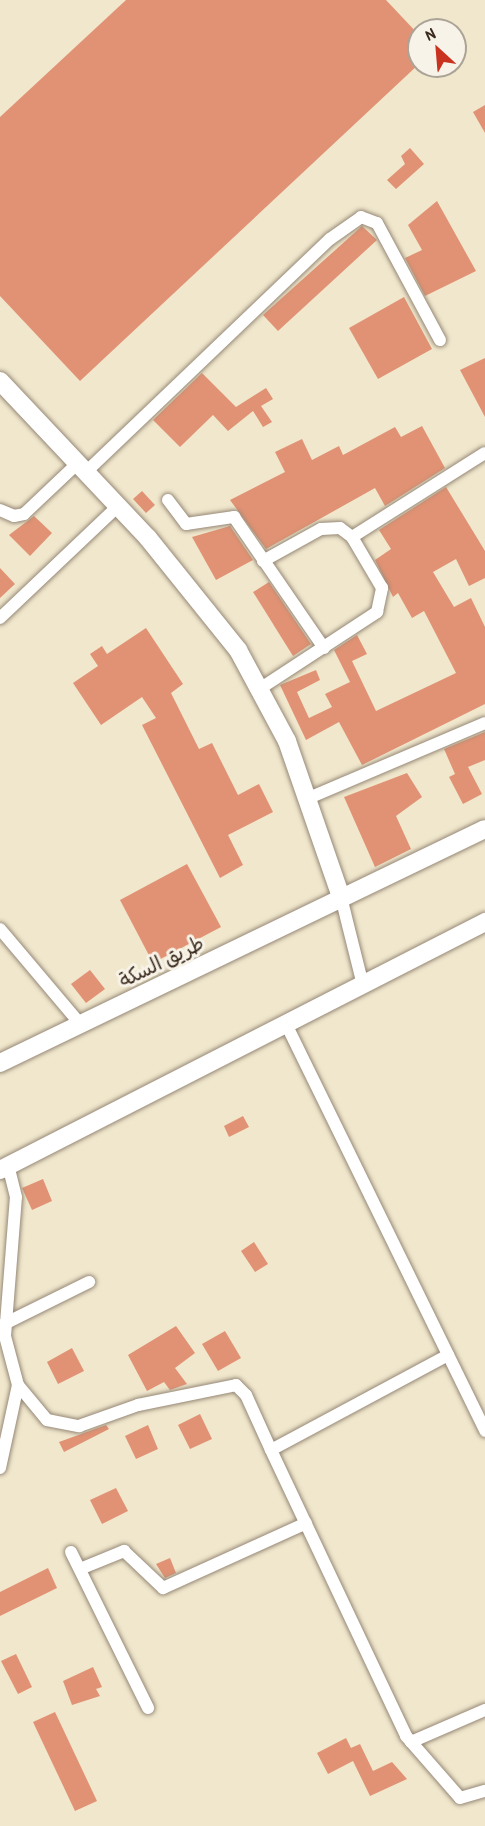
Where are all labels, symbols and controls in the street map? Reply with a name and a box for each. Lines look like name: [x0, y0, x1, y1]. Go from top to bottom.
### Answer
north arrow: [407, 18, 467, 78]
text: N: [421, 22, 439, 45]
street label: طريق السكة: [115, 930, 207, 992]

